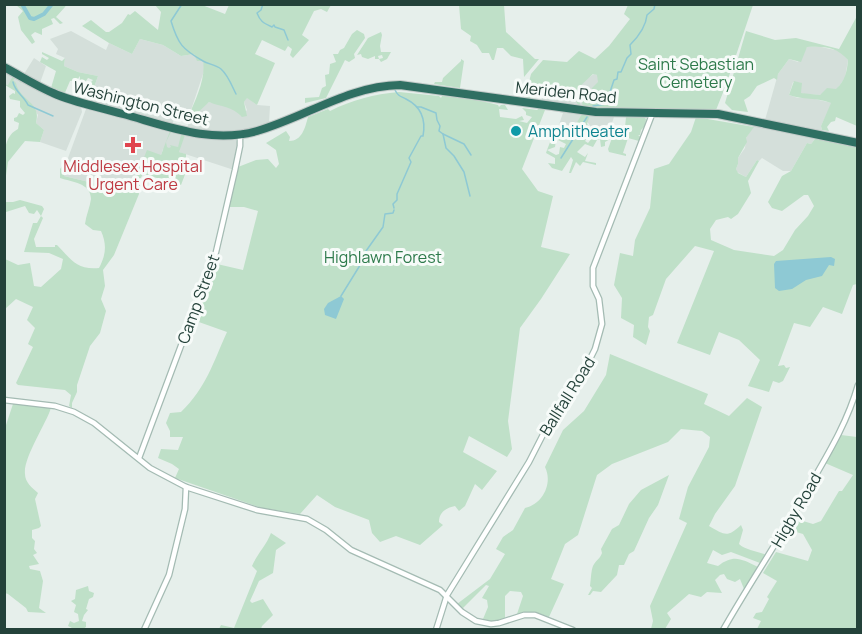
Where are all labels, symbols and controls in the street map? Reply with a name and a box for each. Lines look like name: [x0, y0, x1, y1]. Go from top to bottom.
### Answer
park label: Saint Sebastian Cemetery: [638, 53, 754, 93]
street label: Washington Street: [71, 76, 211, 130]
street label: Meriden Road: [514, 76, 618, 108]
place label: Amphitheater: [528, 120, 630, 142]
marker: Amphitheater: [509, 124, 523, 138]
marker: Middlesex Hospital Urgent Care: [124, 136, 142, 154]
place label: Middlesex Hospital Urgent Care: [63, 155, 203, 195]
park label: Highlawn Forest: [324, 246, 442, 268]
street label: Camp Street: [172, 251, 224, 347]
street label: Ballfall Road: [534, 352, 600, 440]
street label: Higby Road: [766, 469, 826, 551]

